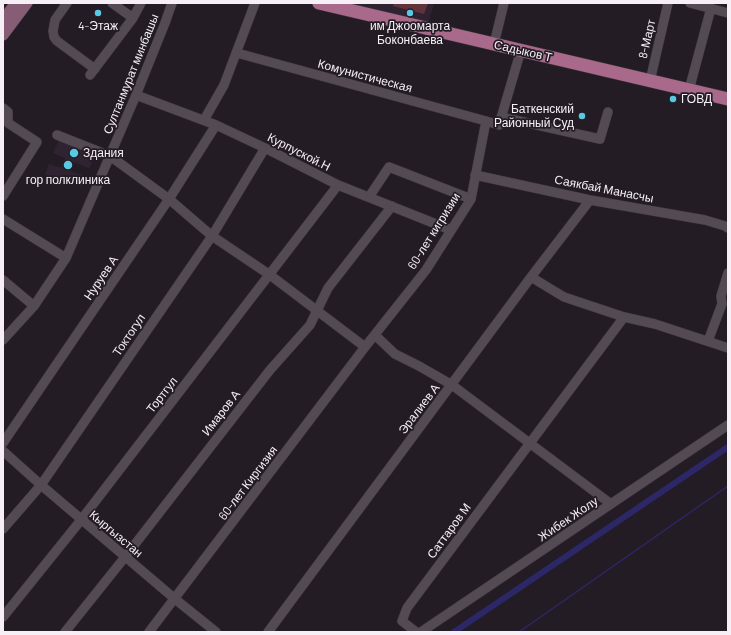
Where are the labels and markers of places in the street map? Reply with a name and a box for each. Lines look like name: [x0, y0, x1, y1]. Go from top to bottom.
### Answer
marker: 4-Этаж: [93, 8, 103, 18]
marker: им Джоомарта Боконбаева: [405, 8, 415, 18]
place label: 4-Этаж: [78, 19, 118, 33]
place label: им Джоомарта Боконбаева: [370, 19, 450, 47]
place label: ГОВД: [681, 92, 712, 106]
marker: ГОВД: [668, 94, 678, 104]
place label: Баткенский Районный Суд: [494, 102, 574, 130]
marker: Баткенский Районный Суд: [577, 111, 587, 121]
place label: Здания: [83, 146, 124, 160]
marker: Здания: [68, 147, 80, 159]
marker: гор полклиника: [62, 159, 74, 171]
place label: гор полклиника: [26, 173, 110, 187]

